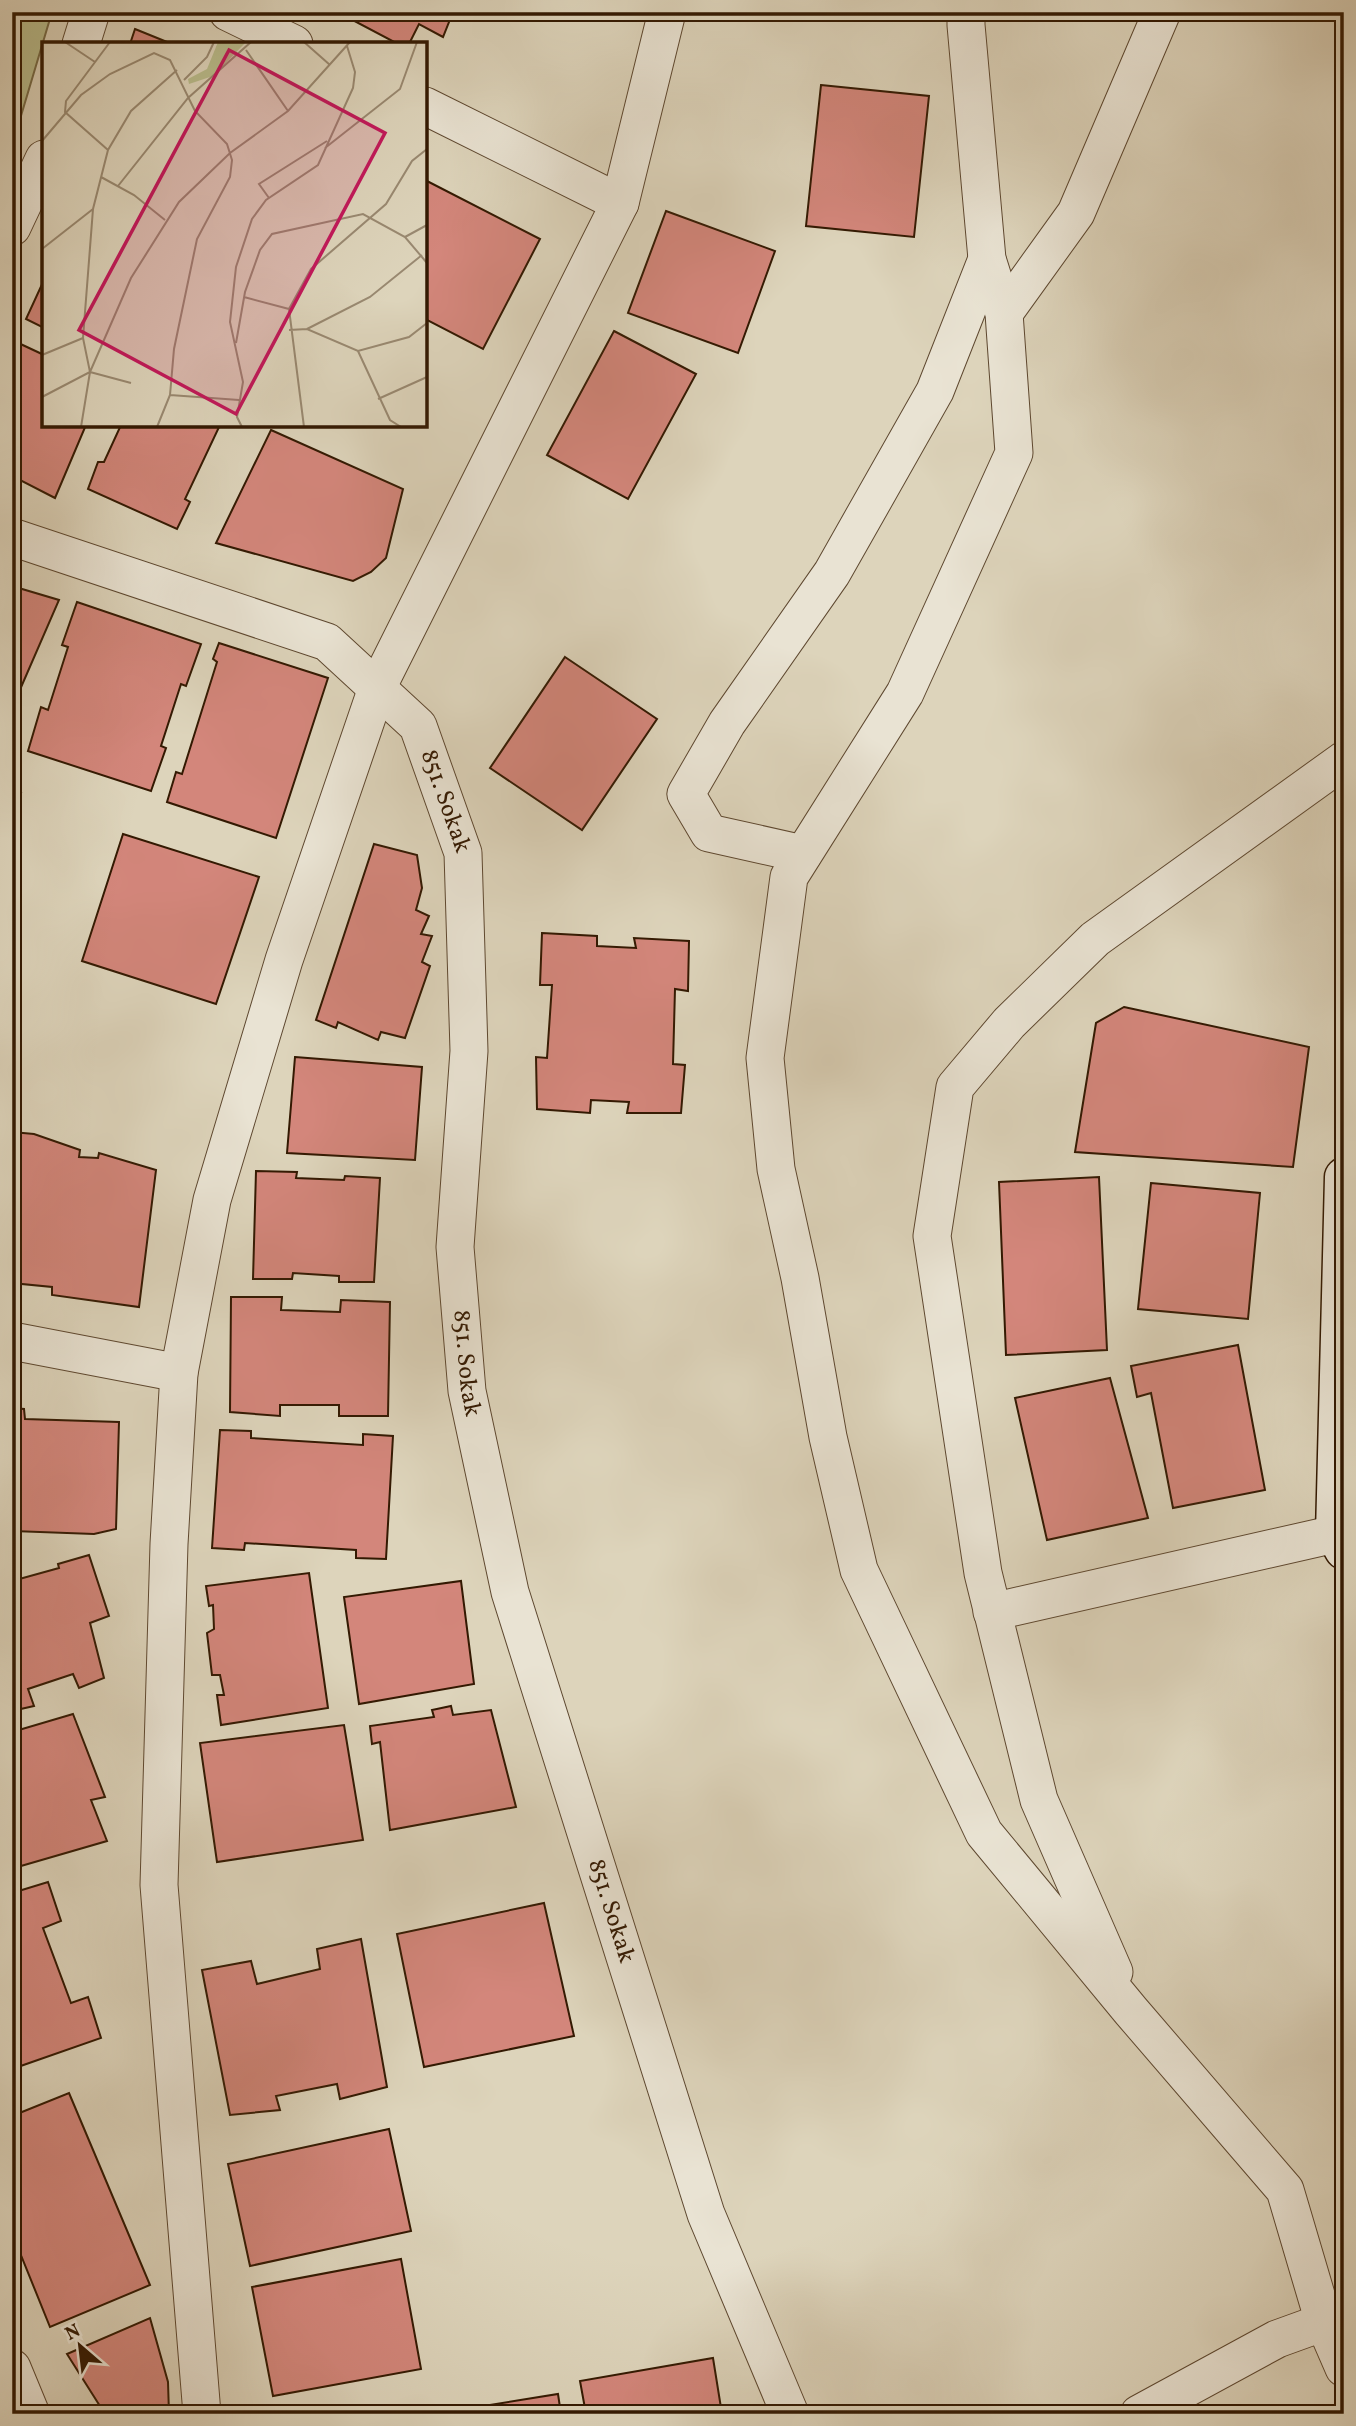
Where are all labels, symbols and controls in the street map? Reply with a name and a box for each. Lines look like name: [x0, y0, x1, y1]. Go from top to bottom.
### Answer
inset map: [42, 42, 427, 427]
street label: 851. Sokak: [411, 745, 479, 858]
street label: 851. Sokak: [443, 1309, 489, 1420]
street label: 851. Sokak: [578, 1855, 643, 1968]
north arrow: [46, 2310, 116, 2380]
text: N: [61, 2318, 85, 2347]

